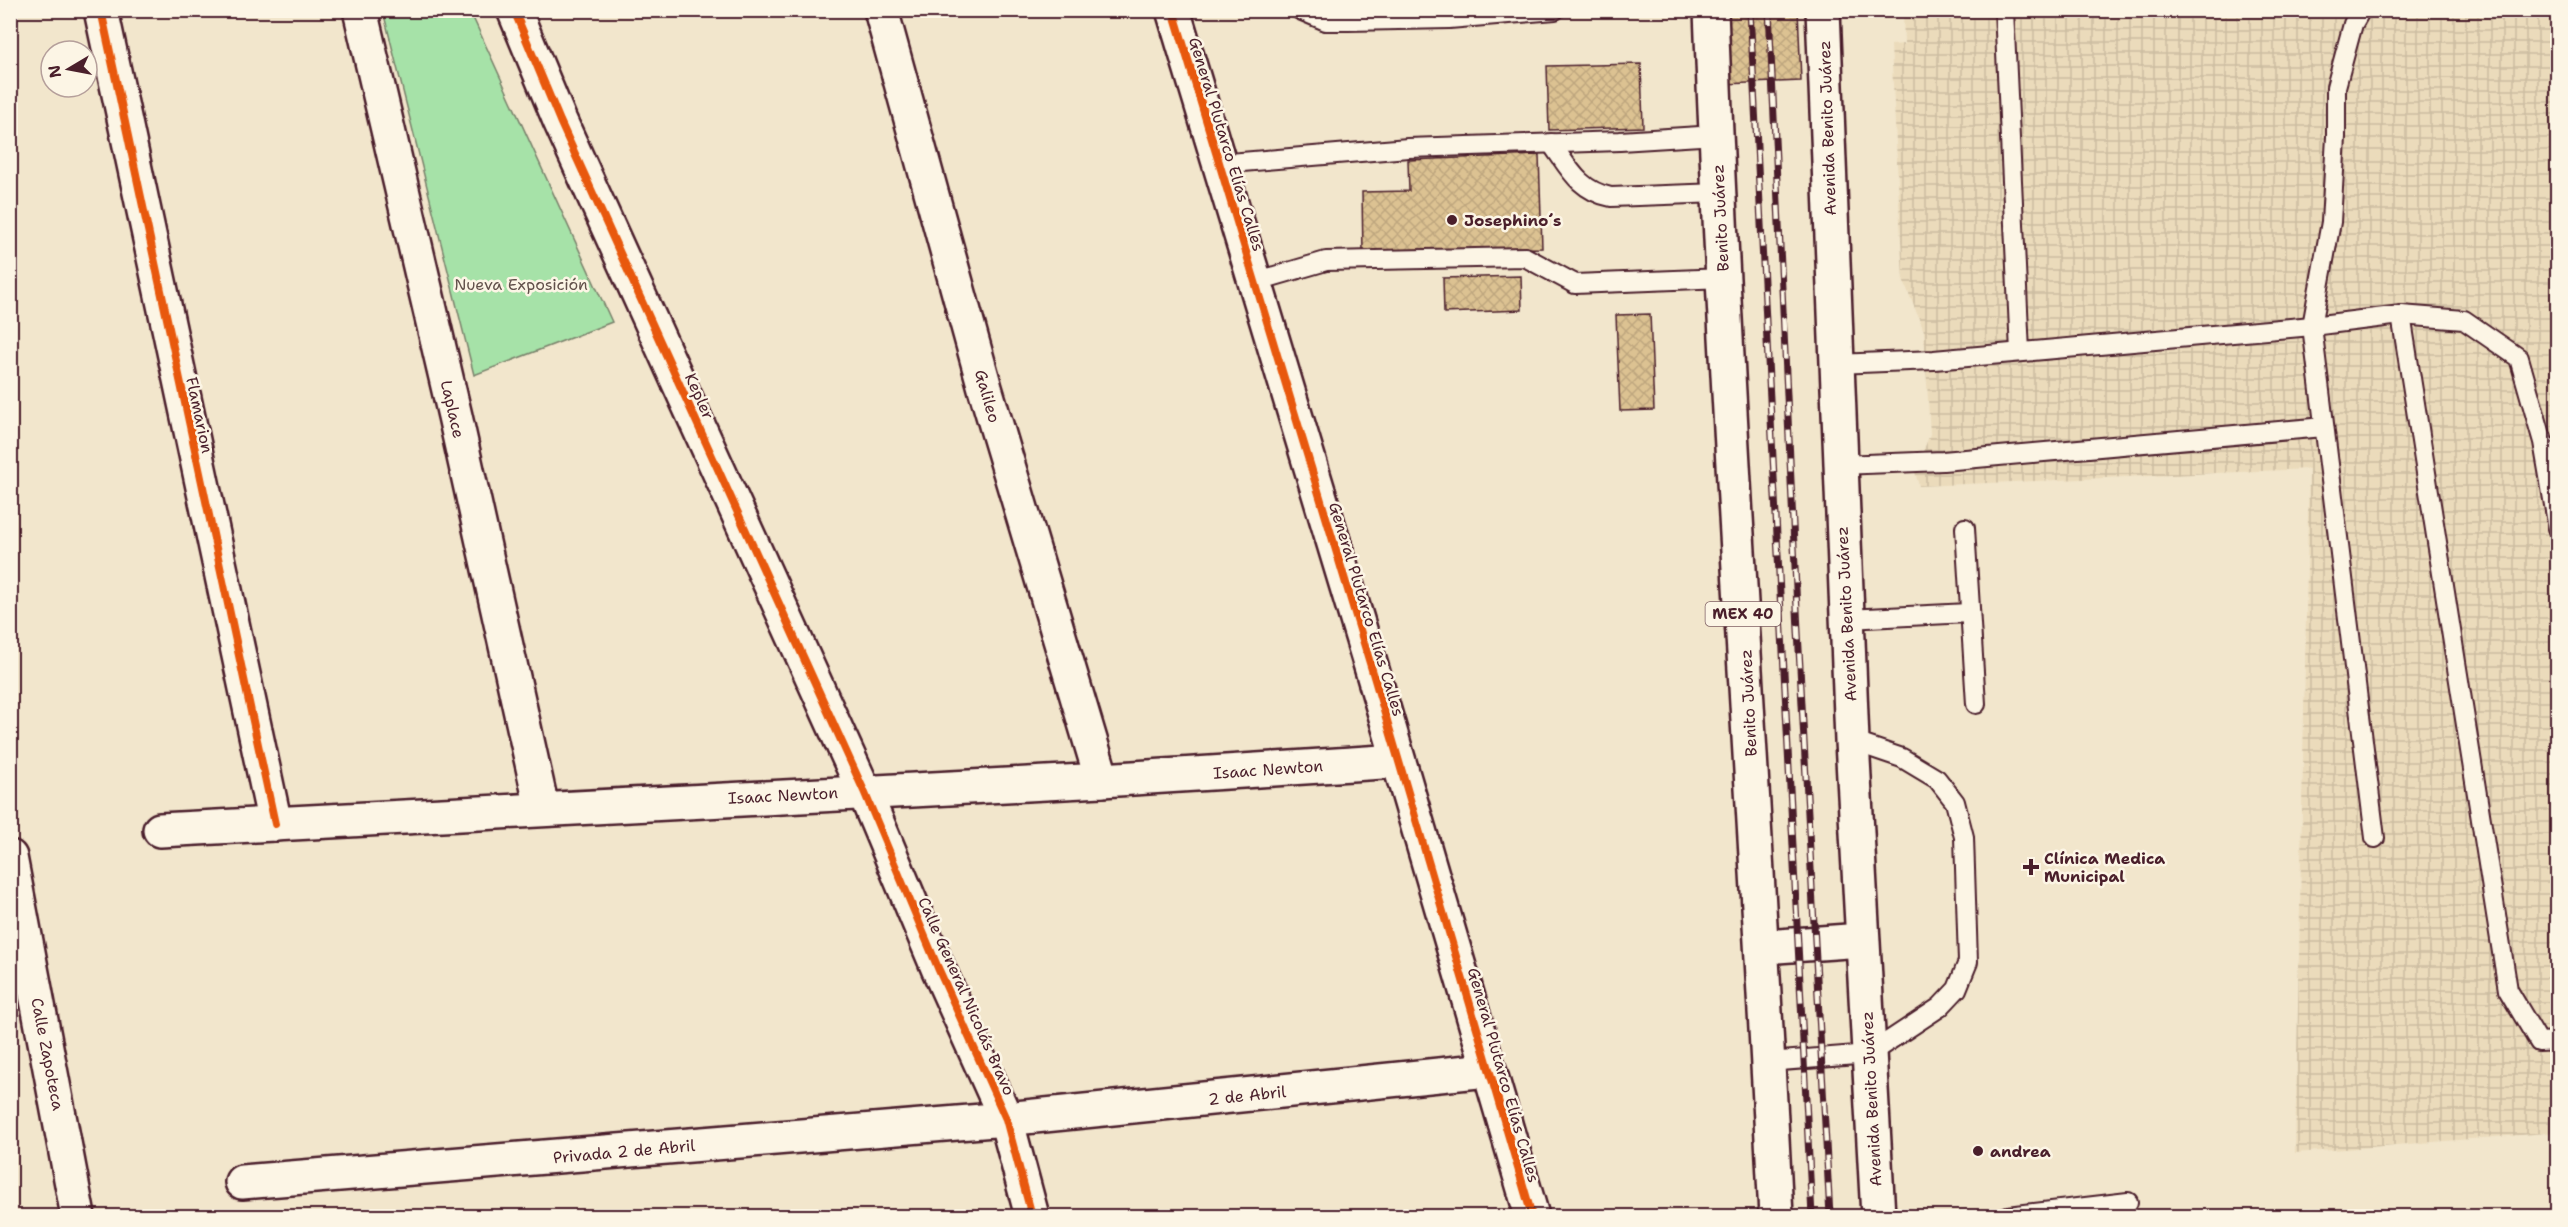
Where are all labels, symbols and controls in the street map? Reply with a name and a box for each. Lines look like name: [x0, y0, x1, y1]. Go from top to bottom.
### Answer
street label: General Plutarco Elías Calles: [1184, 35, 1269, 254]
north arrow: [39, 39, 99, 99]
street label: Avenida Benito Juárez: [1814, 40, 1841, 216]
text: N: [43, 63, 66, 80]
street label: Benito Juárez: [1707, 164, 1734, 272]
place label: Josephino´s: [1464, 210, 1561, 231]
marker: Josephino´s: [1445, 213, 1459, 227]
park label: Nueva Exposición: [454, 274, 588, 295]
street label: Galileo: [970, 367, 1005, 425]
street label: Kepler: [680, 370, 719, 423]
street label: Flamarion: [181, 375, 218, 455]
street label: Laplace: [436, 378, 469, 440]
street label: General Plutarco Elías Calles: [1324, 500, 1409, 719]
street label: Avenida Benito Juárez: [1831, 526, 1862, 702]
road number: MEX 40: [1706, 602, 1780, 626]
street label: Benito Juárez: [1735, 649, 1762, 757]
street label: Isaac Newton: [1212, 755, 1324, 784]
street label: Isaac Newton: [727, 782, 839, 809]
place label: Clínica Medica Municipal: [2044, 848, 2165, 887]
marker: Clínica Medica Municipal: [2022, 858, 2040, 876]
street label: Calle General Nicolás Bravo: [913, 894, 1020, 1099]
street label: General Plutarco Elías Calles: [1463, 965, 1544, 1185]
street label: Calle Zapoteca: [26, 996, 69, 1112]
street label: Avenida Benito Juárez: [1856, 1011, 1887, 1187]
street label: 2 de Abril: [1207, 1081, 1287, 1110]
street label: Privada 2 de Abril: [552, 1135, 696, 1168]
place label: andrea: [1990, 1141, 2051, 1162]
marker: andrea: [1971, 1144, 1985, 1158]

